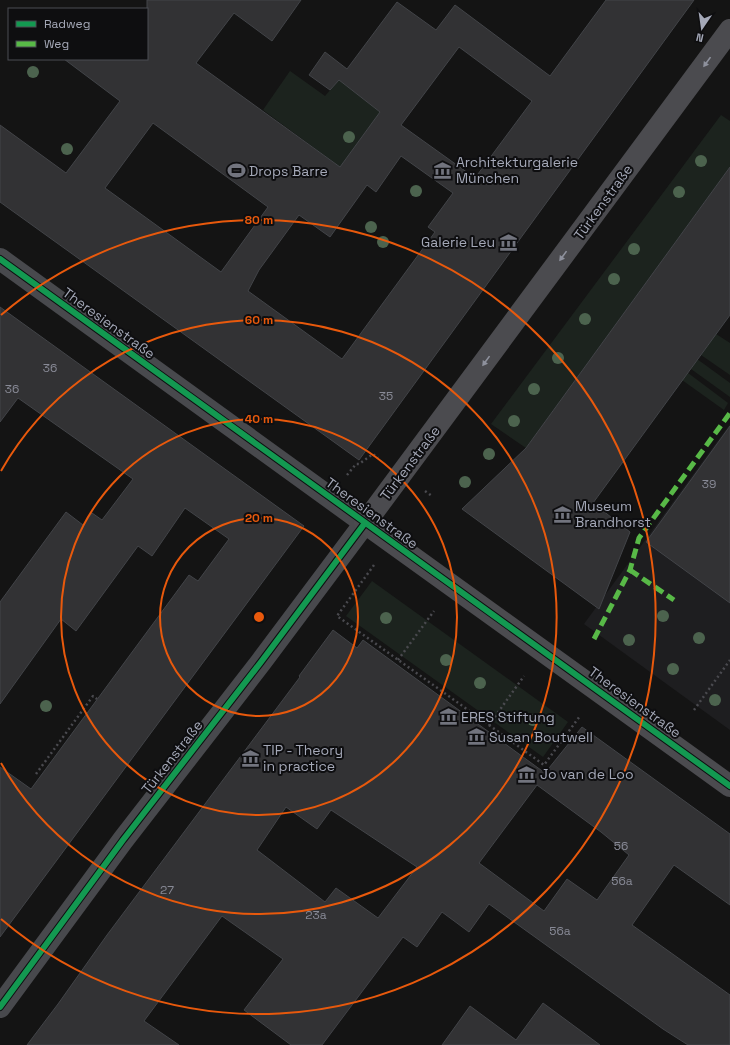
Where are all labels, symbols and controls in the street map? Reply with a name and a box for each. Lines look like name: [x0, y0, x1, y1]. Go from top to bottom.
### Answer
legend: [8, 8, 148, 60]
north arrow: [682, 8, 722, 48]
text: Radweg: [44, 16, 90, 32]
text: N: [695, 30, 705, 45]
text: Weg: [44, 36, 69, 52]
one-way arrow: [703, 56, 711, 67]
place label: Architekturgalerie München: [456, 153, 578, 187]
museum icon: Architekturgalerie München: [433, 160, 453, 180]
sports icon: Drops Barre: [226, 161, 246, 181]
street label: Türkenstraße: [570, 161, 636, 243]
place label: Drops Barre: [249, 162, 328, 180]
text: 80 m: [245, 212, 273, 228]
museum icon: Galerie Leu: [498, 232, 518, 252]
place label: Galerie Leu: [421, 233, 495, 251]
one-way arrow: [559, 251, 567, 262]
street label: Theresienstraße: [59, 283, 159, 363]
text: 60 m: [245, 312, 273, 328]
one-way arrow: [482, 356, 490, 366]
house number: 36: [43, 360, 57, 376]
house number: 36: [5, 381, 19, 397]
house number: 35: [379, 388, 393, 404]
text: 40 m: [245, 411, 273, 427]
street label: Türkenstraße: [376, 422, 444, 504]
street label: Theresienstraße: [322, 473, 422, 553]
house number: 39: [702, 476, 716, 492]
place label: Museum Brandhorst: [575, 497, 651, 531]
museum icon: Museum Brandhorst: [552, 504, 572, 524]
text: 20 m: [245, 510, 273, 526]
centre of rings: [252, 610, 266, 624]
street label: Theresienstraße: [585, 662, 685, 742]
museum icon: ERES Stiftung: [438, 707, 458, 727]
place label: ERES Stiftung: [461, 708, 555, 726]
street label: Türkenstraße: [138, 716, 206, 798]
museum icon: Susan Boutwell: [466, 727, 486, 747]
place label: Susan Boutwell: [489, 728, 593, 746]
place label: TIP - Theory in practice: [263, 741, 343, 775]
museum icon: TIP - Theory in practice: [240, 748, 260, 768]
museum icon: Jo van de Loo: [517, 764, 537, 784]
place label: Jo van de Loo: [540, 765, 634, 783]
house number: 56: [614, 838, 628, 854]
house number: 56a: [611, 873, 633, 889]
house number: 27: [160, 882, 174, 898]
house number: 23a: [305, 907, 327, 923]
house number: 56a: [549, 923, 571, 939]

